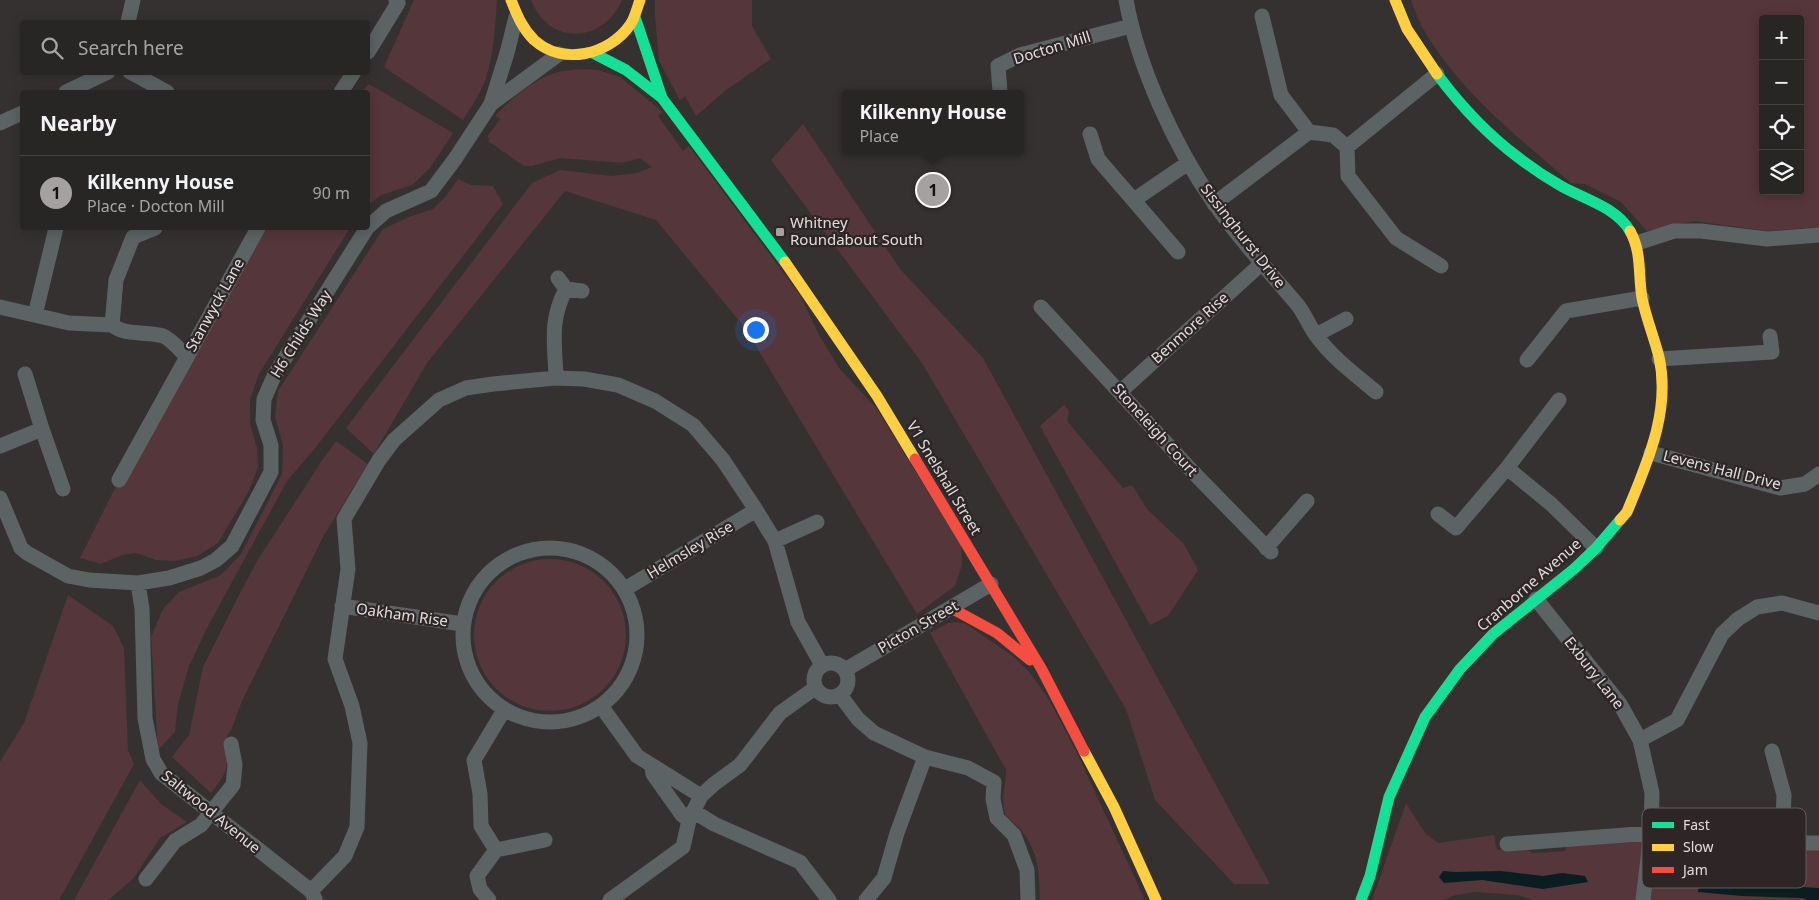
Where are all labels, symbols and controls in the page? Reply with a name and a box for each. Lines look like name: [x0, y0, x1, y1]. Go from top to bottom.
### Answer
map controls: [1759, 15, 1804, 195]
button: +: [1759, 15, 1804, 60]
search box: [20, 20, 370, 75]
street label: Docton Mill: [1010, 26, 1093, 68]
icon: search: [38, 34, 66, 62]
text: Search here: [78, 35, 184, 61]
button: −: [1759, 60, 1804, 105]
popup: [842, 90, 1024, 155]
text: Kilkenny House: [859, 99, 1007, 125]
button: locate: [1759, 105, 1804, 150]
text: Nearby: [40, 109, 116, 137]
text: Place: [859, 125, 899, 147]
button: layers: [1759, 150, 1804, 195]
text: Kilkenny House: [87, 169, 234, 195]
pin: 1: [917, 171, 949, 209]
street label: Sissinghurst Drive: [1197, 179, 1291, 292]
text: 1: [51, 182, 61, 204]
text: 90 m: [313, 182, 350, 204]
text: Place · Docton Mill: [87, 195, 225, 217]
place label: Whitney Roundabout South: [790, 212, 923, 249]
marker: Whitney Roundabout South: [774, 226, 786, 238]
street label: Stanwyck Lane: [180, 254, 248, 355]
street label: H6 Childs Way: [265, 285, 335, 381]
street label: Benmore Rise: [1146, 287, 1232, 367]
your location: [743, 317, 769, 343]
street label: Stoneleigh Court: [1109, 379, 1203, 480]
street label: V1 Snelshall Street: [903, 417, 987, 539]
street label: Levens Hall Drive: [1661, 445, 1783, 493]
street label: Helmsley Rise: [643, 516, 736, 583]
street label: Cranborne Avenue: [1472, 533, 1585, 635]
street label: Picton Street: [874, 595, 962, 657]
street label: Oakham Rise: [355, 598, 449, 630]
street label: Exbury Lane: [1560, 632, 1629, 713]
street label: Saltwood Avenue: [158, 765, 265, 857]
legend: [1642, 808, 1806, 888]
text: Fast: [1683, 815, 1710, 834]
text: Slow: [1683, 837, 1714, 856]
text: Jam: [1681, 860, 1708, 879]

